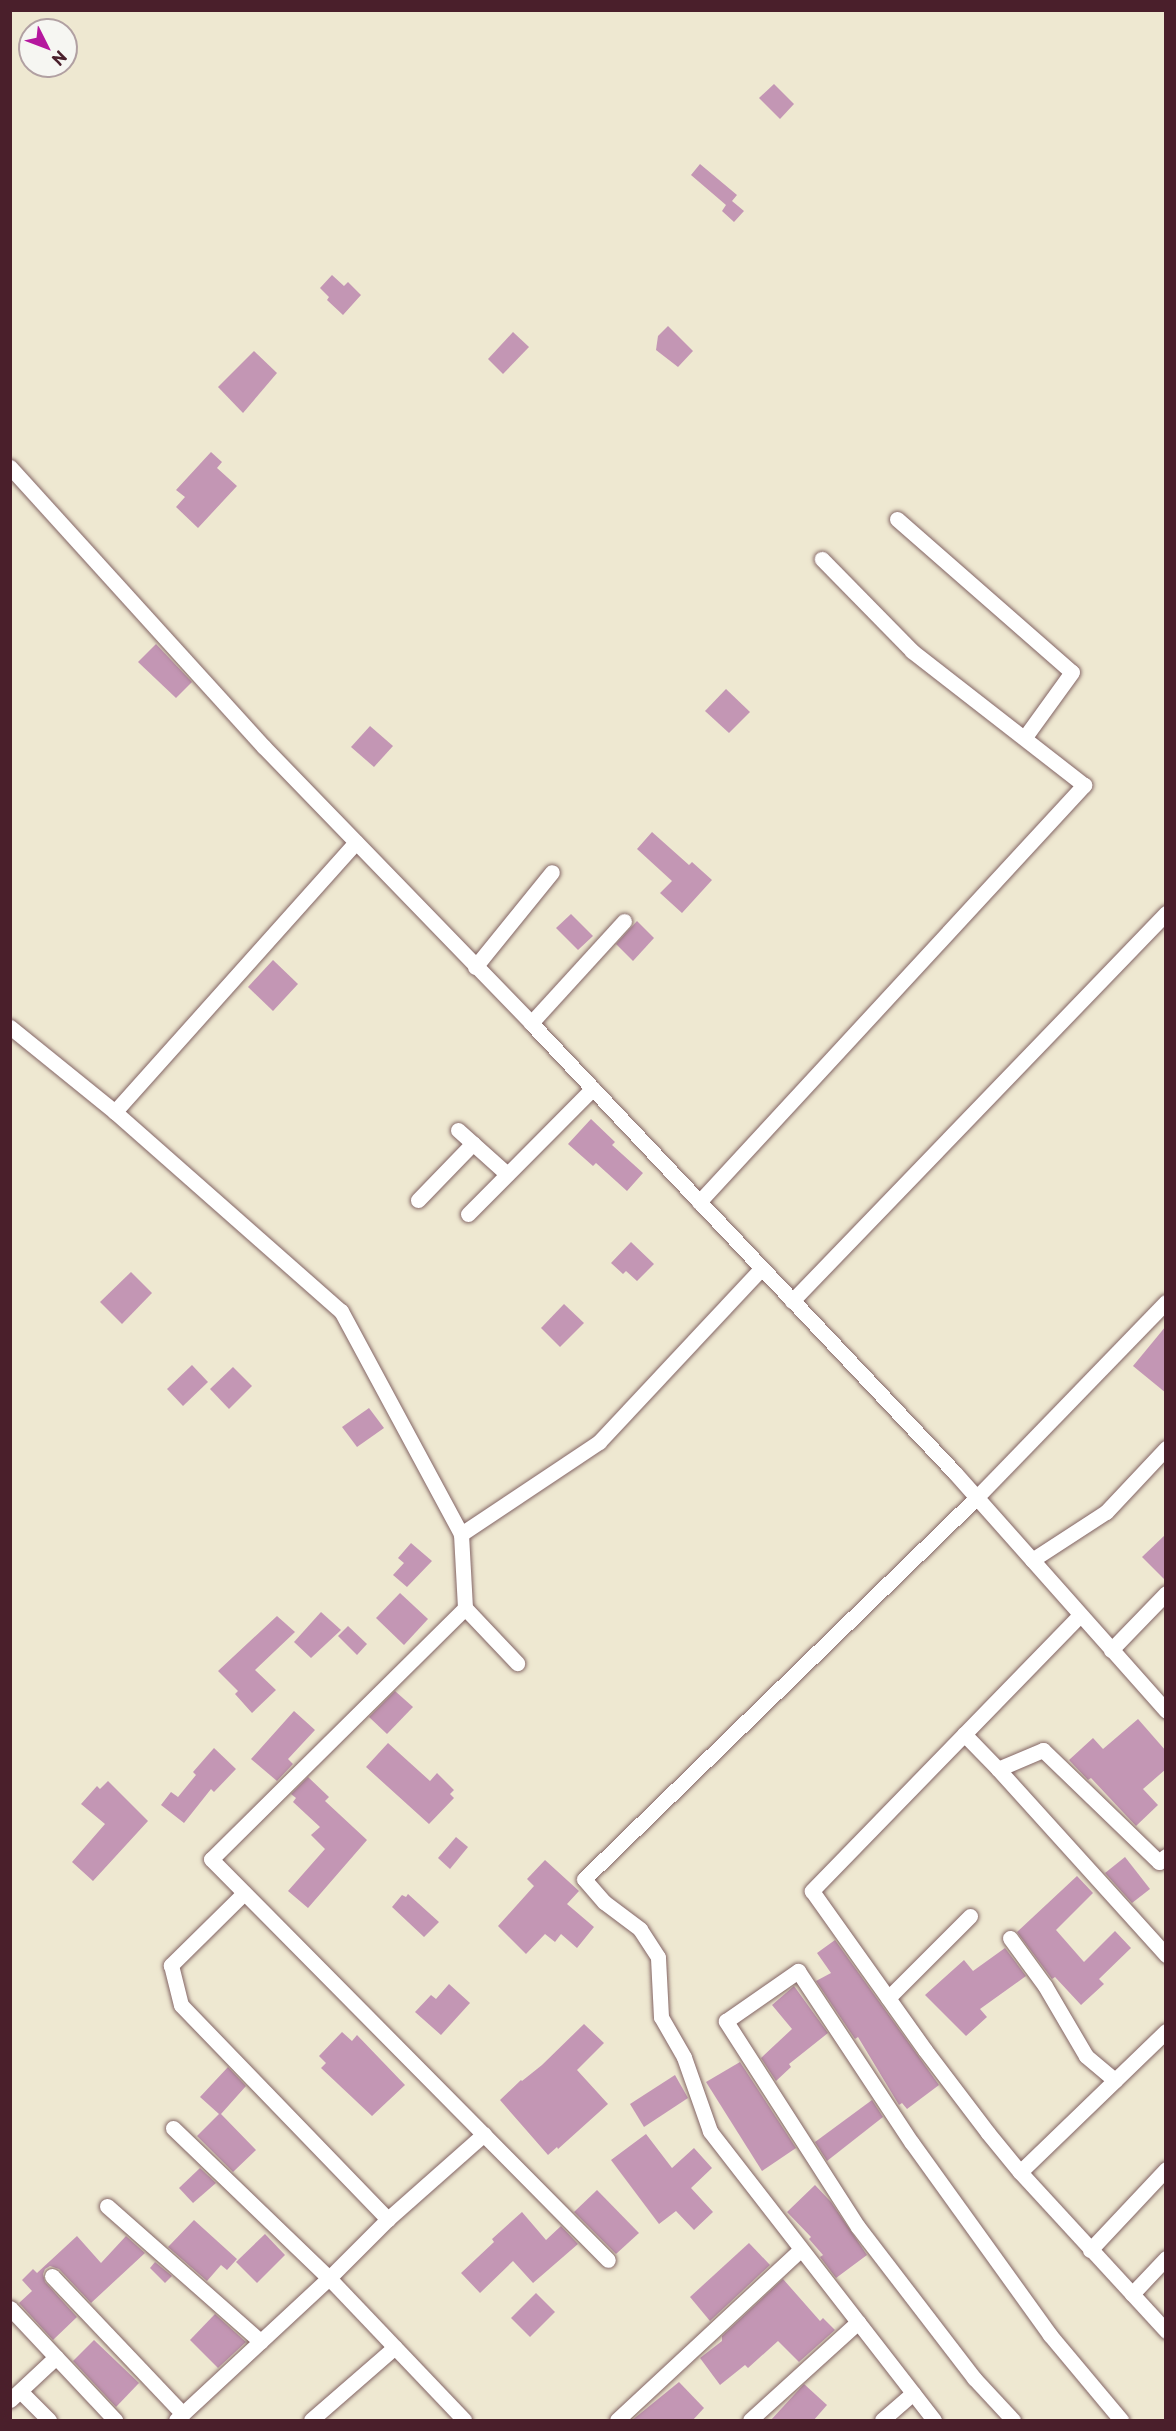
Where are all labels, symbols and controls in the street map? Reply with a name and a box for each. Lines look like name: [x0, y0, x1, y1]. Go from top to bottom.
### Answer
north arrow: [18, 18, 78, 78]
text: N: [47, 46, 73, 71]

